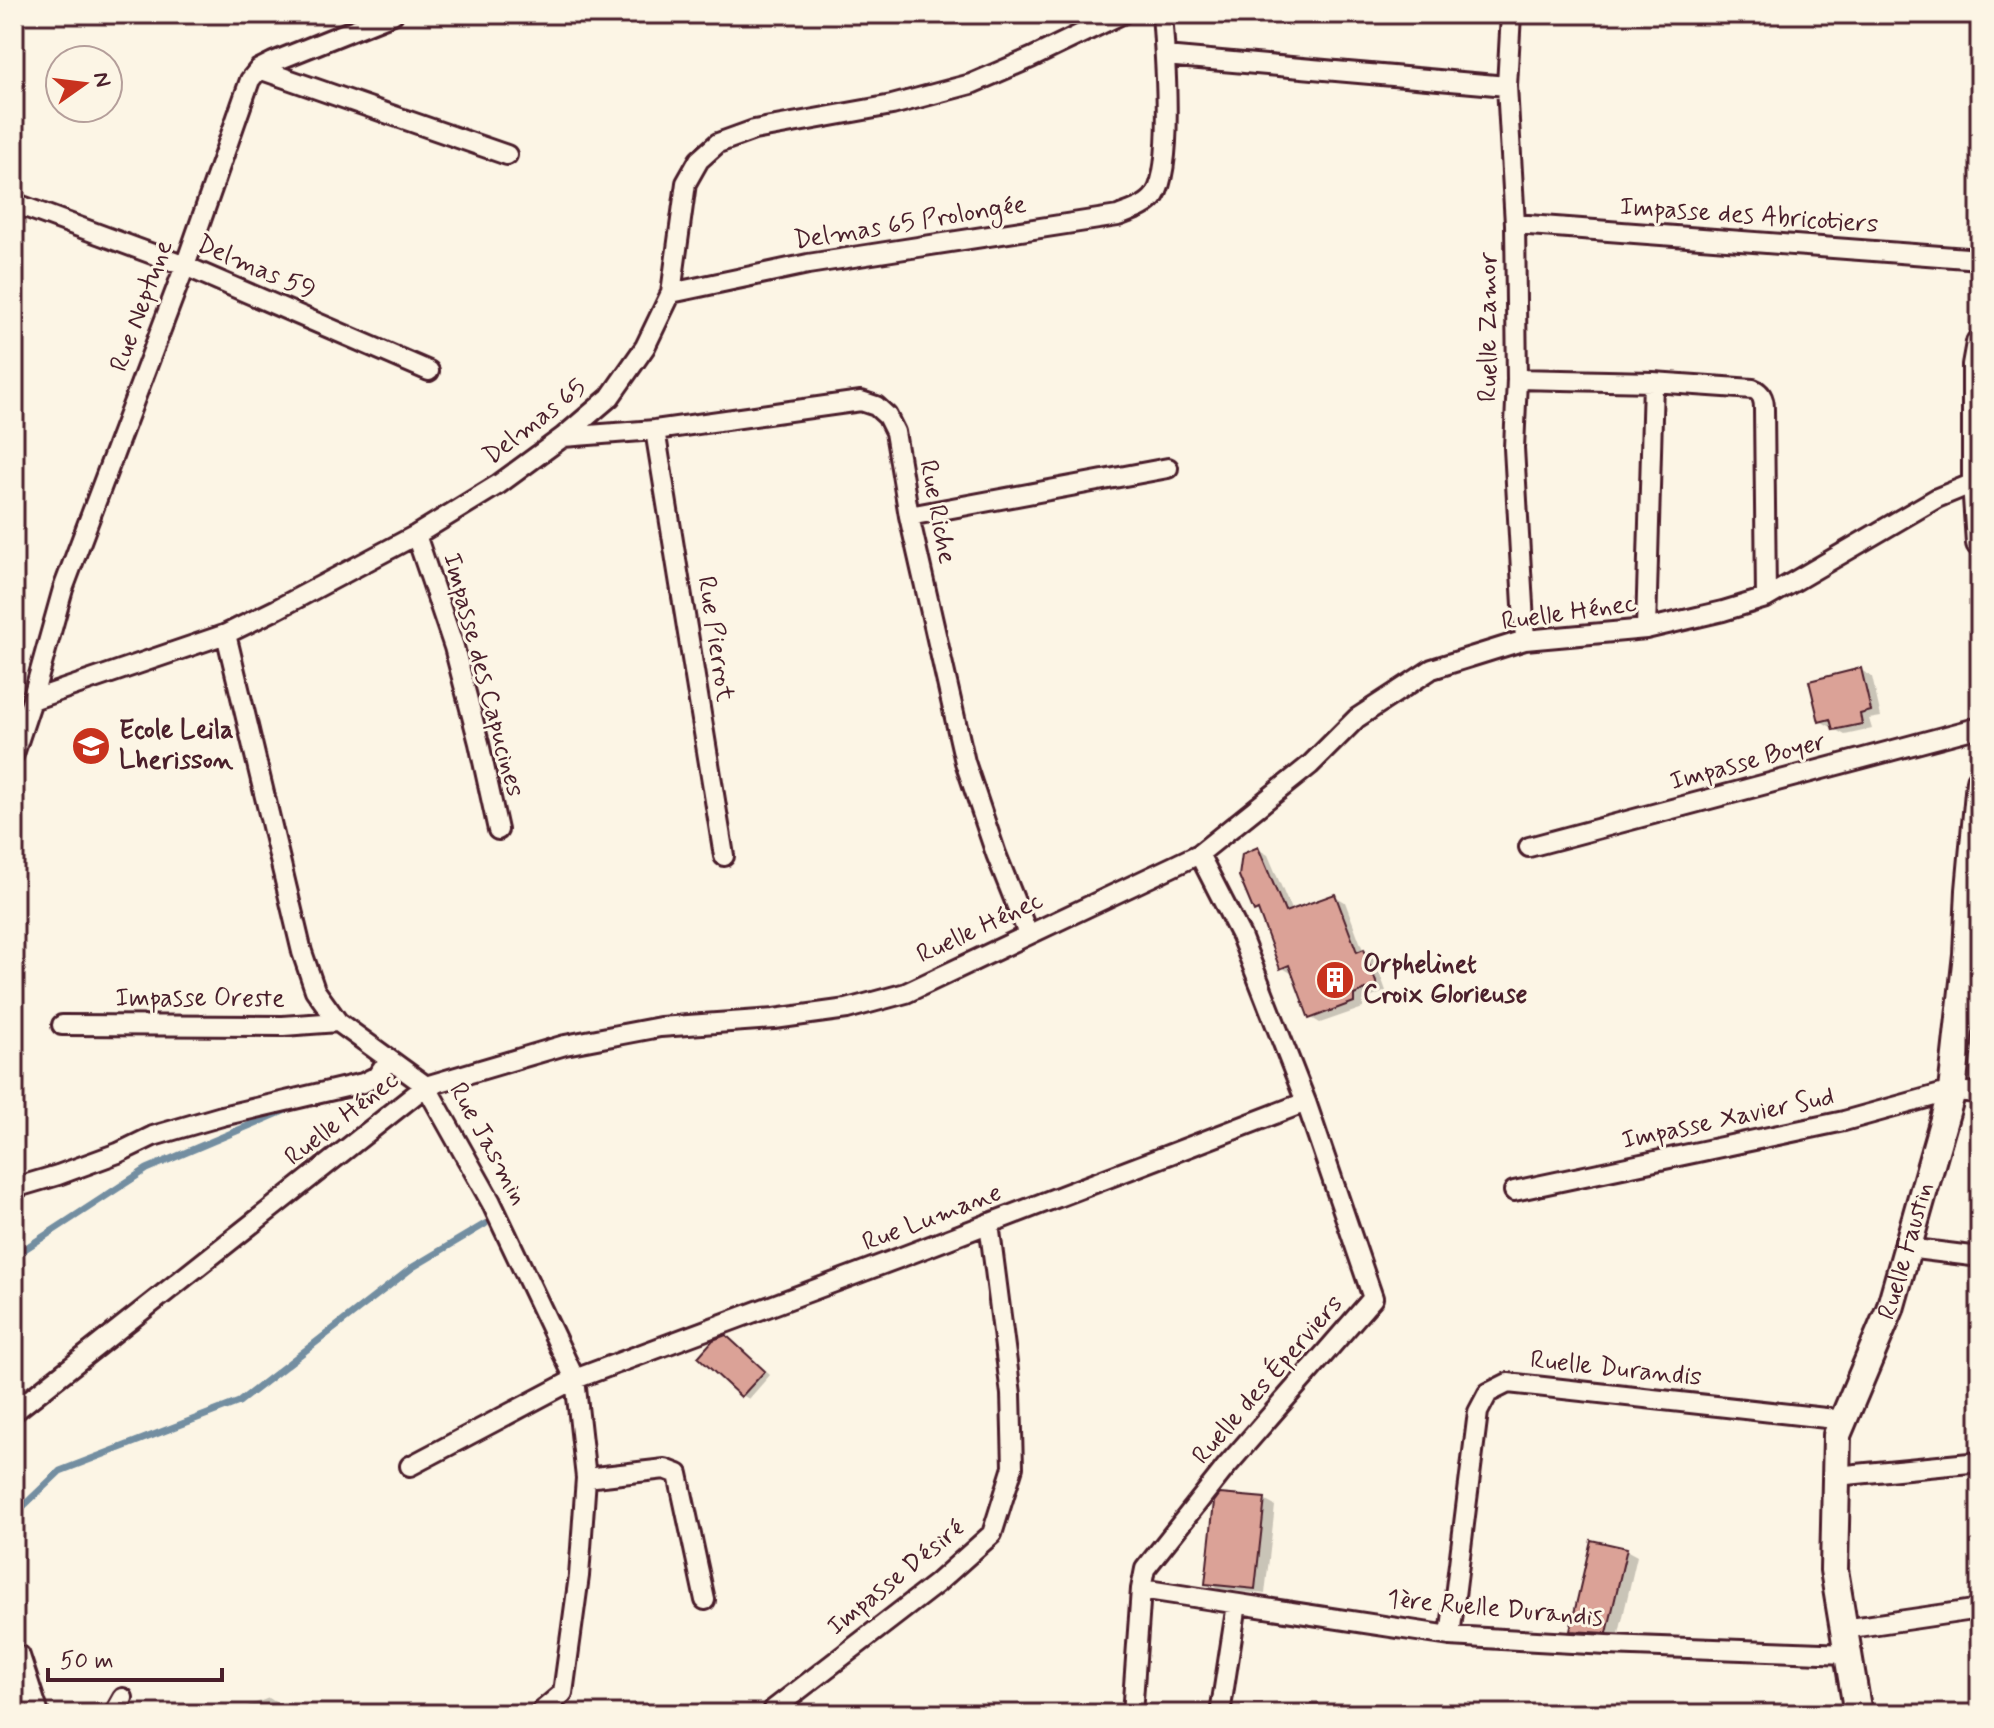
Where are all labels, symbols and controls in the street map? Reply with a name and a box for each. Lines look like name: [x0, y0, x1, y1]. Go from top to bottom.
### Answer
north arrow: [44, 44, 124, 124]
text: N: [86, 69, 117, 90]
street label: Delmas 65 Prolongée: [791, 188, 1029, 260]
street label: Impasse des Abricotiers: [1619, 190, 1879, 242]
street label: Delmas 59: [191, 228, 321, 308]
street label: Rue Neptune: [103, 235, 182, 376]
street label: Ruelle Zamor: [1472, 251, 1506, 402]
street label: Delmas 65: [476, 371, 594, 473]
street label: Rue Riche: [910, 457, 964, 567]
street label: Impasse des Capucines: [434, 549, 532, 801]
street label: Rue Pierrot: [688, 574, 742, 704]
street label: Ruelle Hénec: [1499, 587, 1639, 639]
place label: Ecole Leila Lherisson: [119, 714, 234, 778]
school or university icon: Ecole Leila Lherisson: [70, 725, 112, 767]
street label: Impasse Boyer: [1666, 725, 1830, 799]
street label: Ruelle Hénec: [911, 884, 1049, 972]
place label: Orphelinet Croix Glorieuse: [1363, 948, 1527, 1012]
building icon: Orphelinet Croix Glorieuse: [1314, 959, 1356, 1001]
street label: Impasse Oreste: [115, 982, 285, 1016]
street label: Ruelle Hénec: [278, 1064, 406, 1174]
street label: Rue Jasmin: [440, 1077, 536, 1211]
street label: Impasse Xavier Sud: [1619, 1080, 1837, 1158]
street label: Rue Lumane: [858, 1176, 1006, 1260]
street label: Ruelle Faustin: [1870, 1178, 1942, 1325]
street label: Ruelle des Éperviers: [1183, 1287, 1351, 1472]
street label: Ruelle Durandis: [1529, 1343, 1703, 1395]
street label: Impasse Désiré: [820, 1512, 972, 1644]
street label: 1ère Ruelle Durandis: [1386, 1583, 1604, 1635]
scale bar: [48, 1632, 222, 1682]
text: 50 m: [60, 1646, 114, 1677]

